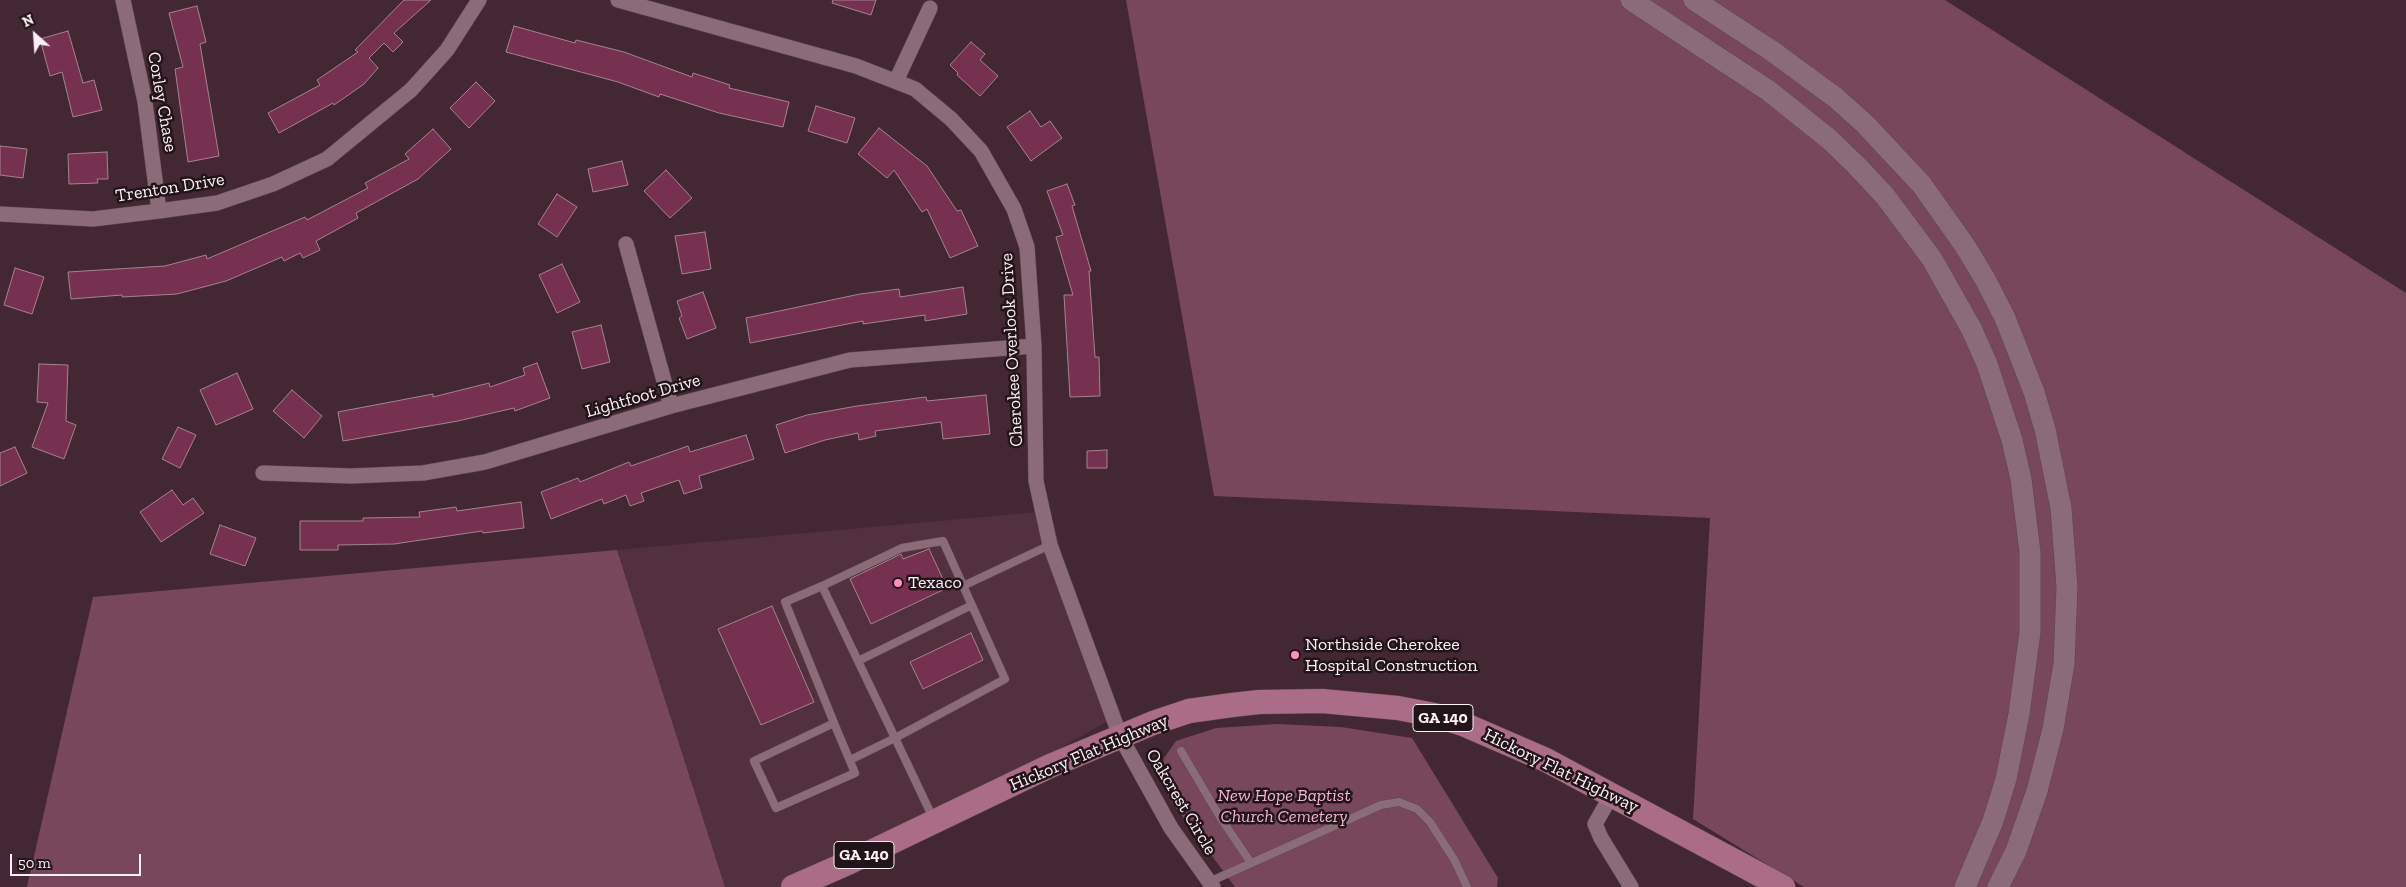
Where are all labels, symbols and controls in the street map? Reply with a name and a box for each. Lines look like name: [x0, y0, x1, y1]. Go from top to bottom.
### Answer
north arrow: [10, 10, 60, 60]
text: N: [20, 11, 37, 31]
street label: Corley Chase: [143, 50, 181, 154]
street label: Trenton Drive: [114, 169, 226, 207]
street label: Cherokee Overlook Drive: [996, 253, 1028, 447]
street label: Lightfoot Drive: [583, 369, 703, 423]
place label: Texaco: [908, 572, 962, 594]
marker: Texaco: [892, 577, 904, 589]
place label: Northside Cherokee Hospital Construction: [1305, 634, 1477, 676]
marker: Northside Cherokee Hospital Construction: [1289, 649, 1301, 661]
road number: GA 140: [1413, 704, 1473, 731]
street label: Hickory Flat Highway: [1007, 710, 1171, 796]
street label: Hickory Flat Highway: [1480, 724, 1642, 818]
street label: Oakcrest Circle: [1141, 745, 1221, 859]
park label: New Hope Baptist Church Cemetery: [1217, 785, 1351, 828]
road number: GA 140: [834, 842, 894, 868]
scale bar: [12, 844, 144, 876]
text: 50 m: [18, 854, 51, 872]

